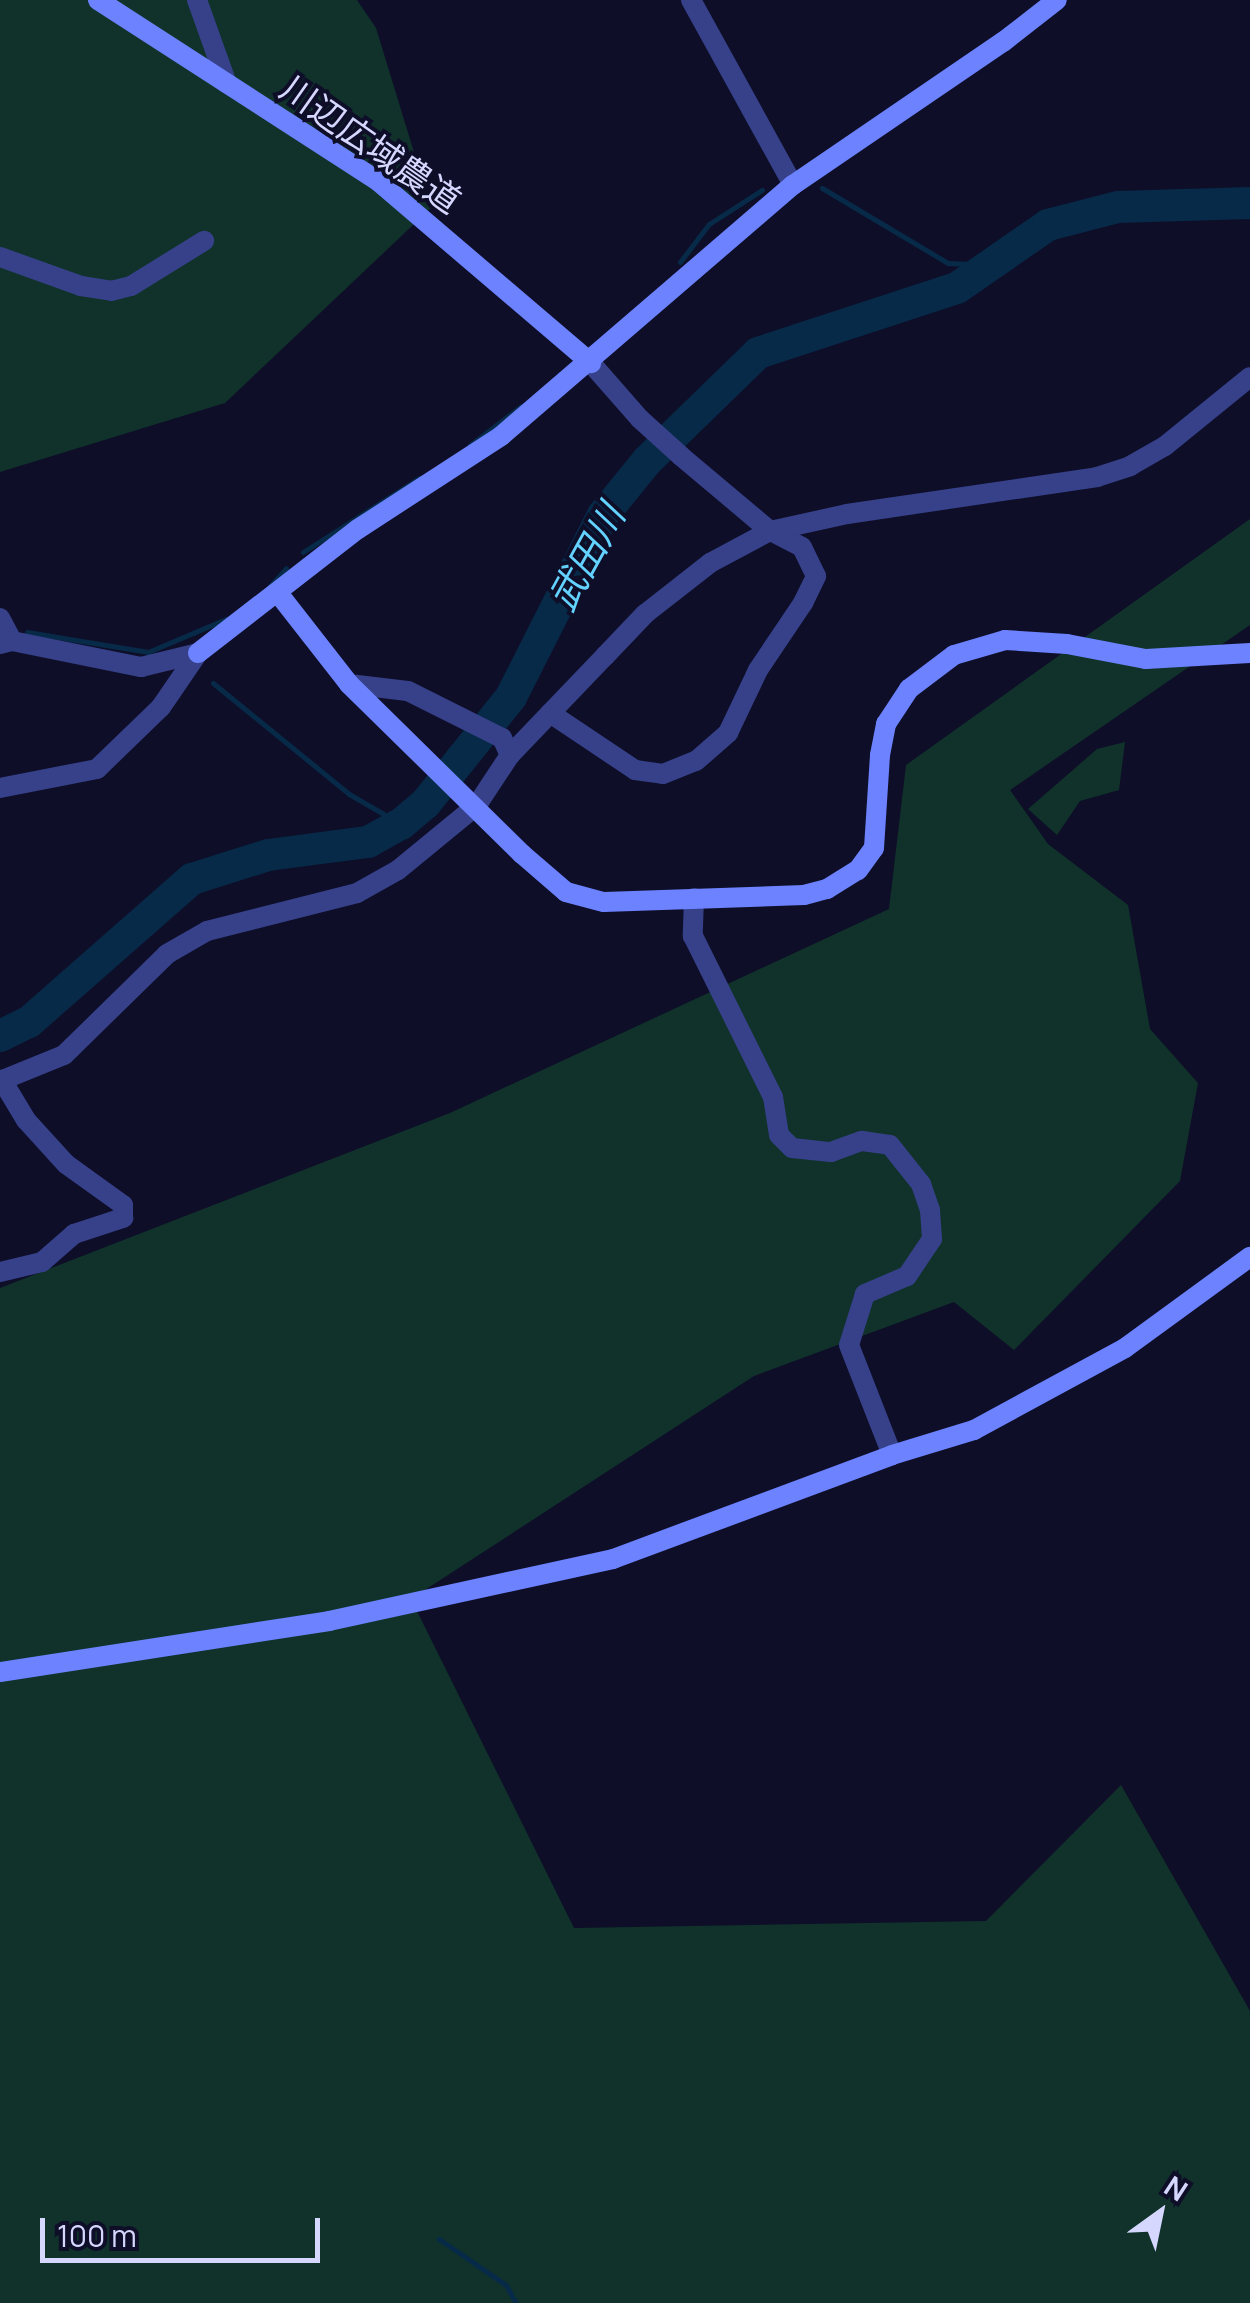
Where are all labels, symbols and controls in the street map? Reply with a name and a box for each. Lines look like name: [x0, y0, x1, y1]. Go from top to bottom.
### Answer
street label: 川辺広域農道: [273, 67, 469, 221]
water label: 武田川: [538, 496, 634, 618]
north arrow: [1110, 2163, 1210, 2263]
text: N: [1158, 2166, 1195, 2209]
scale bar: [45, 2198, 325, 2260]
text: 100 m: [57, 2215, 137, 2256]

